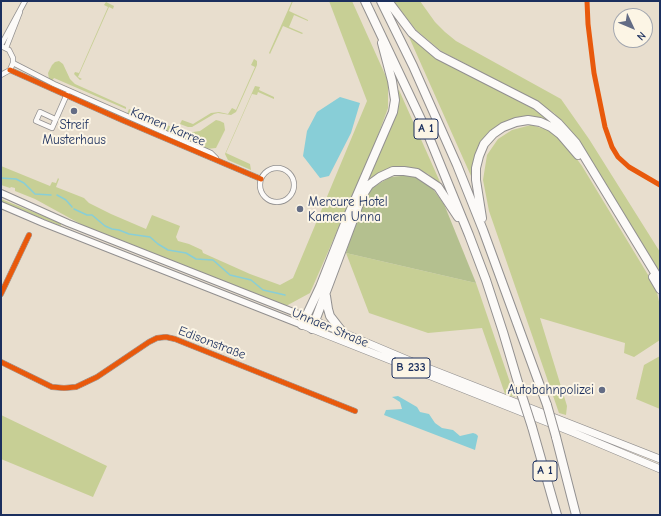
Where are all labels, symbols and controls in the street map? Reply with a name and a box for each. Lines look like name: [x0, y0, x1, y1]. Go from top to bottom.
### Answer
north arrow: [613, 8, 653, 48]
text: N: [634, 29, 648, 43]
street label: Kamen Karree: [128, 104, 208, 150]
marker: Streif Musterhaus: [69, 106, 79, 116]
place label: Streif Musterhaus: [42, 117, 106, 148]
road number: A 1: [414, 119, 438, 139]
place label: Mercure Hotel Kamen Unna: [308, 194, 388, 225]
marker: Mercure Hotel Kamen Unna: [295, 204, 305, 214]
street label: Unnaer Straße: [289, 305, 371, 351]
street label: Edisonstraße: [176, 323, 248, 363]
road number: B 233: [392, 358, 430, 378]
place label: Autobahnpolizei: [507, 382, 594, 398]
marker: Autobahnpolizei: [597, 385, 607, 395]
road number: A 1: [533, 461, 557, 481]

